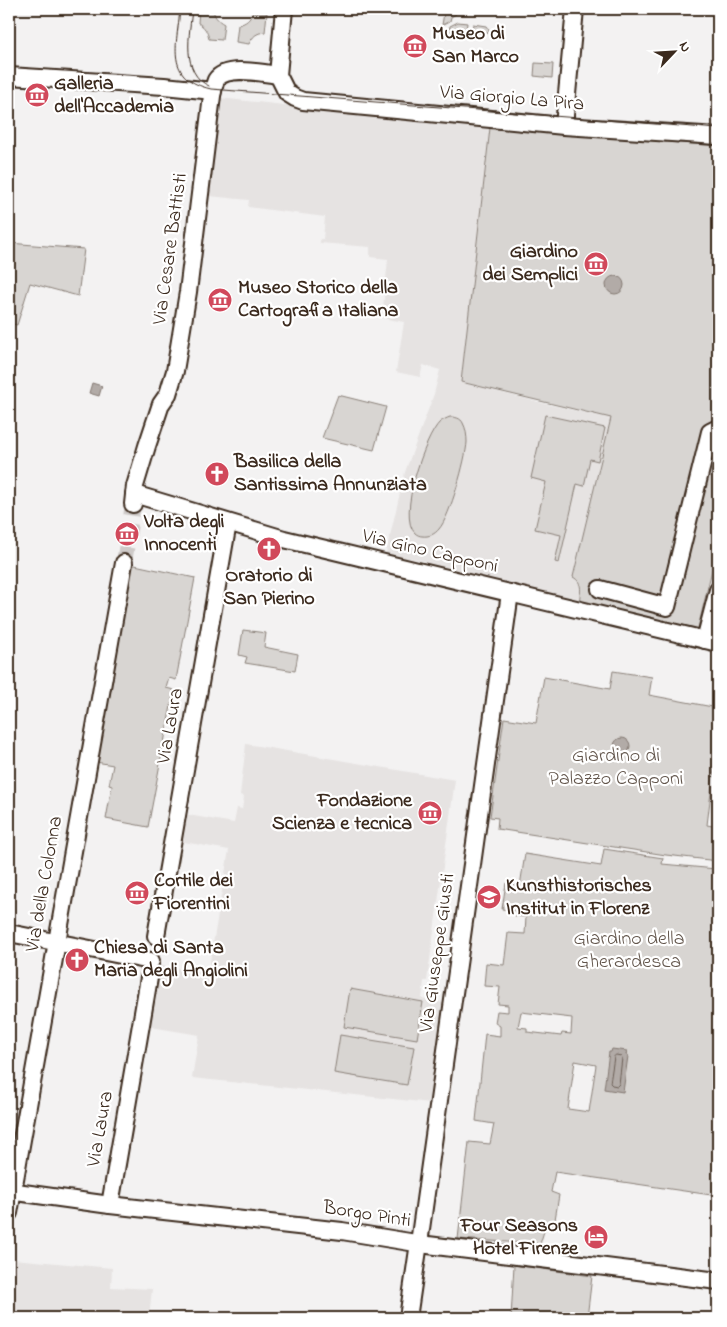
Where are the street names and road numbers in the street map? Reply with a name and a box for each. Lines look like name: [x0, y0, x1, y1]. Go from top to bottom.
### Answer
street label: Via Giorgio La Pira: [438, 78, 585, 121]
street label: Via Cesare Battisti: [146, 171, 196, 328]
street label: Via Gino Capponi: [358, 522, 501, 582]
street label: Via Laura: [150, 686, 192, 767]
street label: Via della Colonna: [19, 814, 71, 955]
street label: Via Giuseppe Giusti: [412, 872, 464, 1035]
street label: Via Laura: [80, 1089, 122, 1170]
street label: Borgo Pinti: [320, 1194, 413, 1237]

